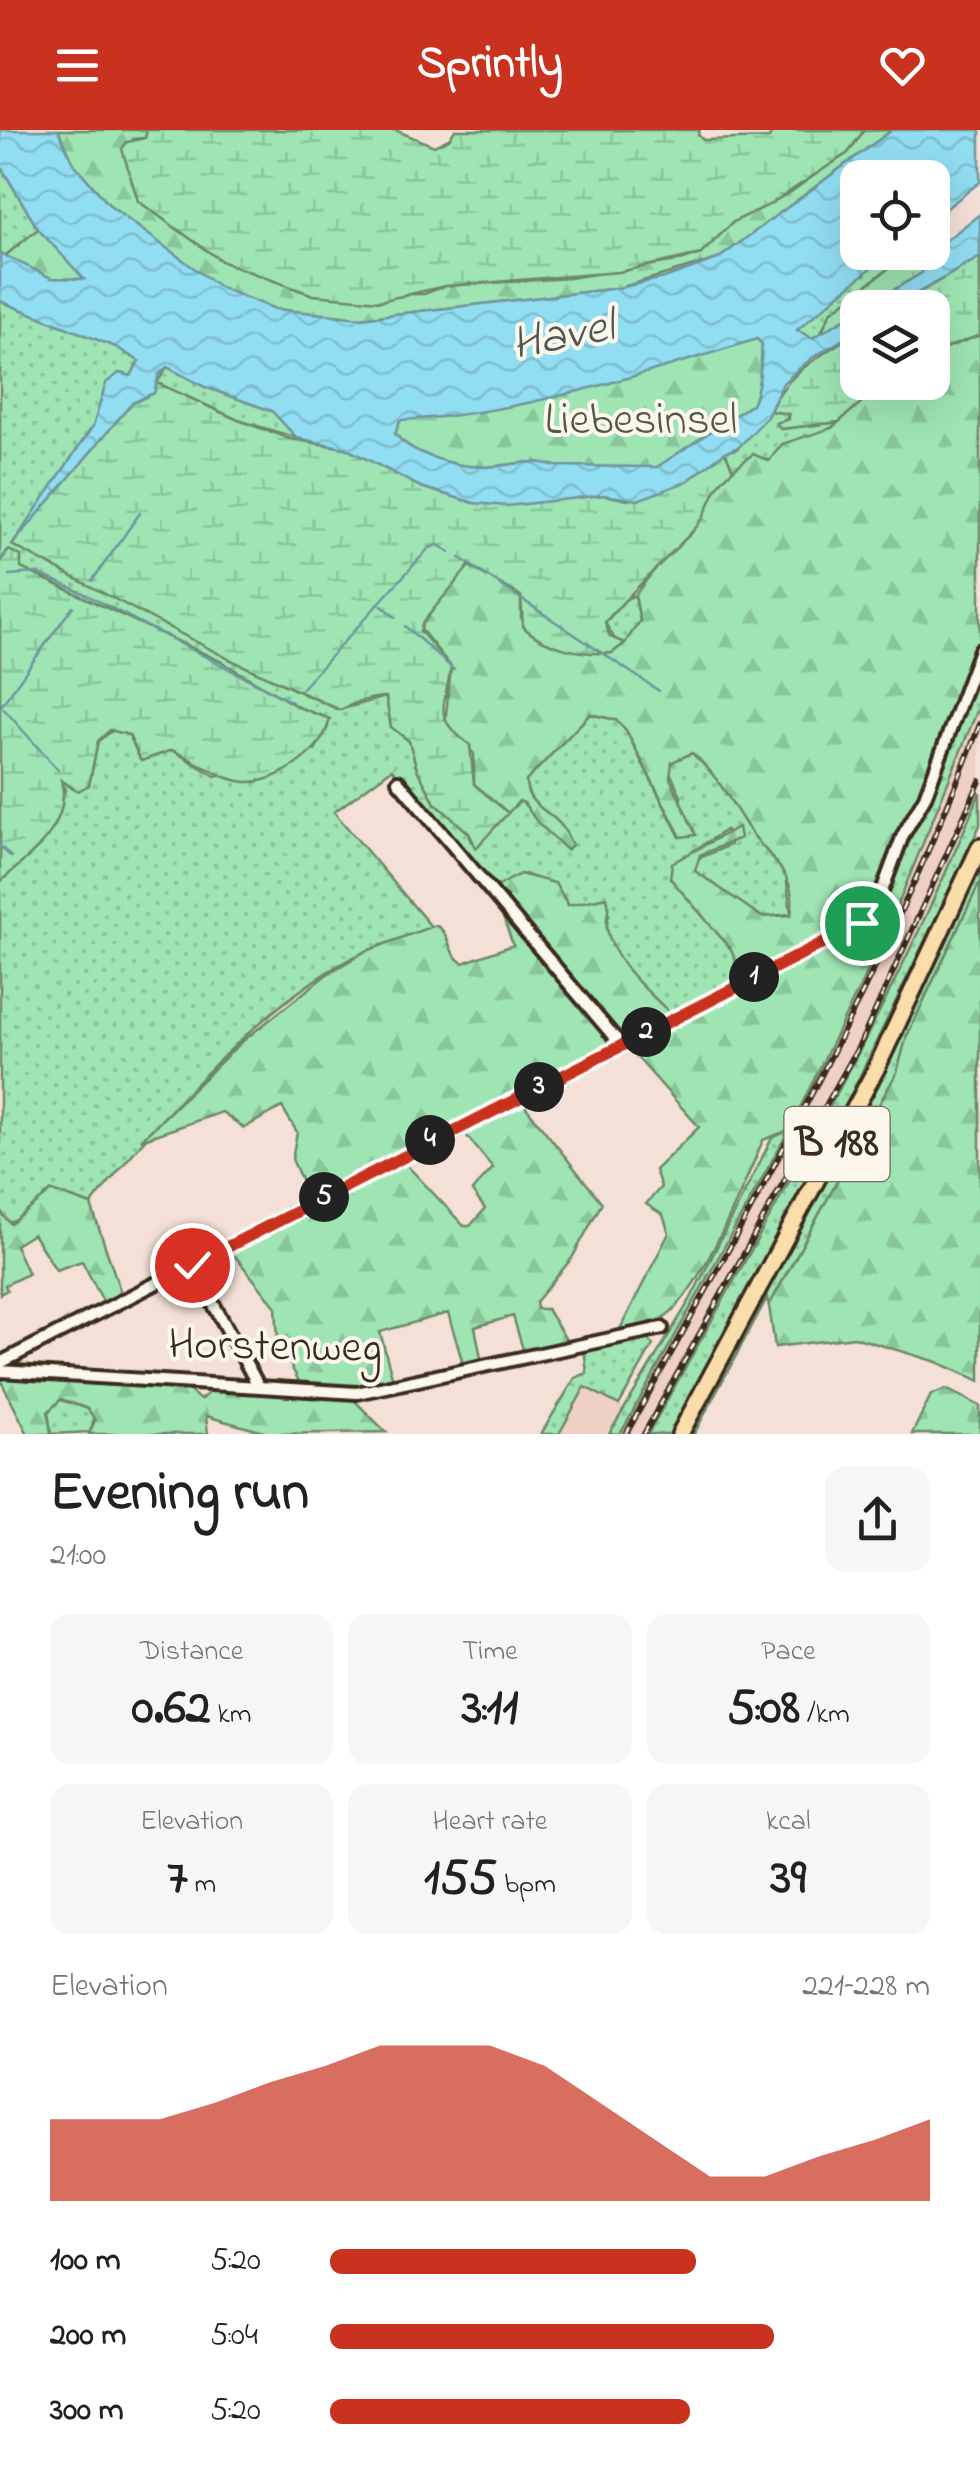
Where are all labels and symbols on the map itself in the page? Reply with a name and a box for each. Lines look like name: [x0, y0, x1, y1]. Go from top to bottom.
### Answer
water label: Havel: [506, 292, 625, 381]
park label: Liebesinsel: [545, 389, 737, 455]
pin: [820, 881, 905, 966]
pin: 1: [729, 952, 779, 1002]
pin: 2: [621, 1007, 671, 1057]
pin: 3: [514, 1062, 564, 1112]
road number: B 188: [784, 1107, 890, 1181]
pin: 4: [405, 1115, 455, 1165]
pin: 5: [299, 1172, 349, 1222]
pin: [150, 1223, 235, 1308]
street label: Horstenweg: [168, 1313, 382, 1384]

